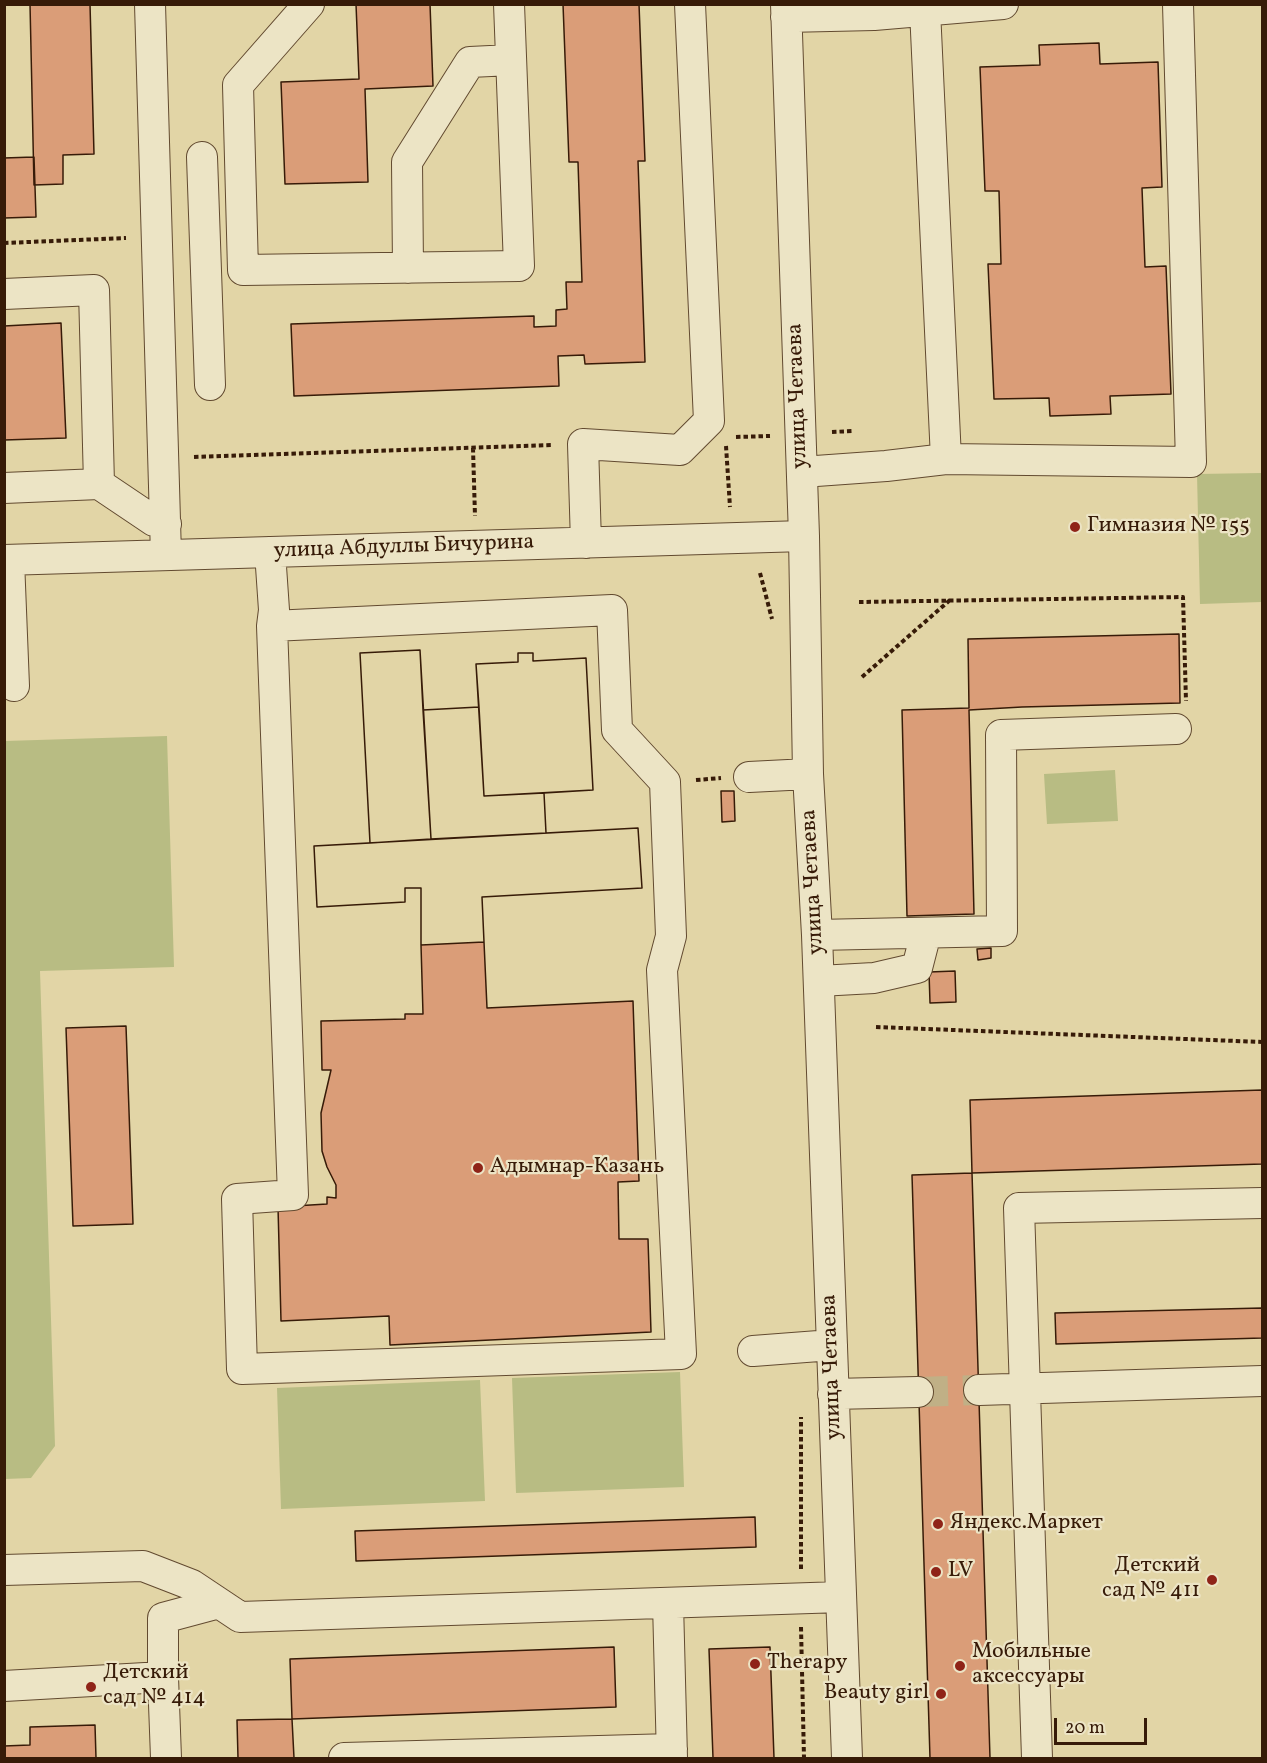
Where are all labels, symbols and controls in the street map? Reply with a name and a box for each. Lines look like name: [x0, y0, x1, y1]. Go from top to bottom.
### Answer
street label: улица Четаева: [783, 323, 815, 469]
place label: Гимназия № 155: [1087, 514, 1250, 540]
marker: Гимназия № 155: [1068, 520, 1082, 534]
street label: улица Абдуллы Бичурина: [273, 530, 535, 566]
street label: улица Четаева: [797, 808, 831, 956]
place label: Адымнар-Казань: [490, 1155, 664, 1181]
marker: Адымнар-Казань: [471, 1161, 485, 1175]
street label: улица Четаева: [817, 1294, 849, 1440]
place label: Яндекс.Маркет: [950, 1511, 1103, 1537]
marker: Яндекс.Маркет: [931, 1517, 945, 1531]
place label: Детский сад № 411: [1102, 1554, 1200, 1606]
place label: LV: [948, 1559, 973, 1585]
marker: LV: [929, 1565, 943, 1579]
marker: Детский сад № 411: [1205, 1573, 1219, 1587]
place label: Мобильные аксессуары: [972, 1640, 1091, 1692]
place label: Therapy: [767, 1651, 847, 1677]
marker: Therapy: [748, 1657, 762, 1671]
marker: Мобильные аксессуары: [953, 1659, 967, 1673]
place label: Детский сад № 414: [103, 1661, 206, 1712]
marker: Детский сад № 414: [84, 1680, 98, 1694]
place label: Beauty girl: [824, 1681, 929, 1707]
marker: Beauty girl: [934, 1687, 948, 1701]
scale bar: [1057, 1706, 1150, 1744]
text: 20 m: [1065, 1716, 1105, 1741]

